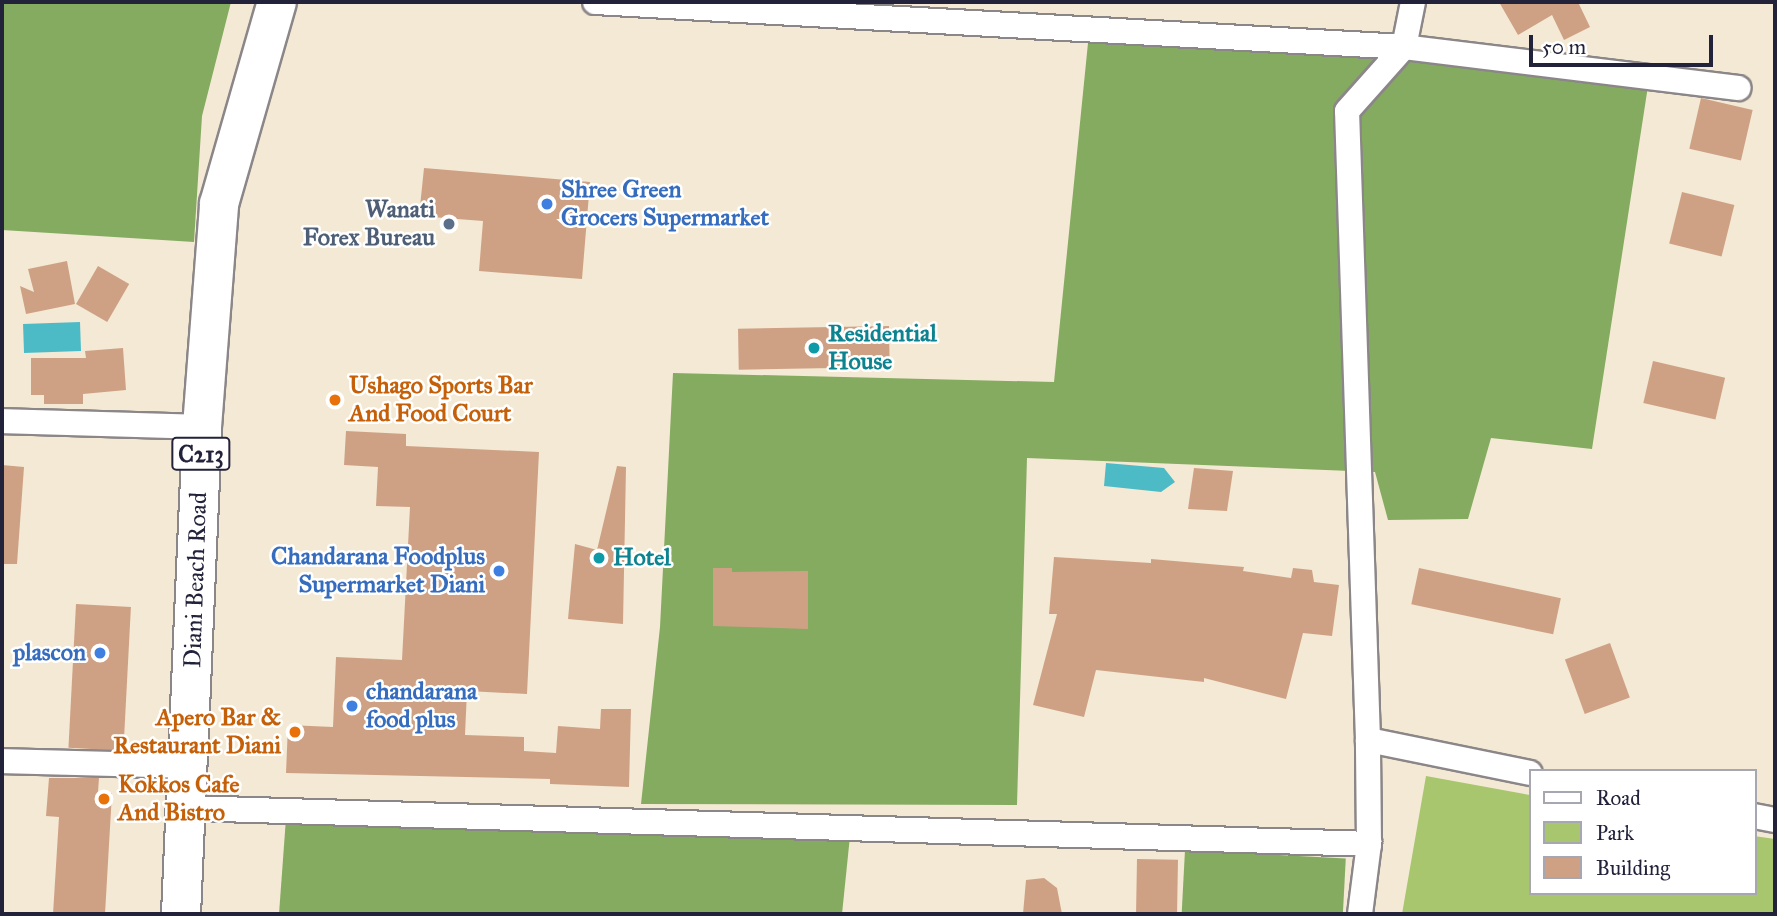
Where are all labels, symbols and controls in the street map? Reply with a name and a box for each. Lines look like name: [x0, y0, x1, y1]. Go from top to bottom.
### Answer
scale bar: [1532, 21, 1716, 65]
text: 50 m: [1542, 34, 1586, 60]
place label: Shree Green Grocers Supermarket: [561, 176, 769, 232]
place label: Wanati Forex Bureau: [303, 196, 435, 252]
marker: Shree Green Grocers Supermarket: [539, 196, 555, 212]
marker: Wanati Forex Bureau: [441, 216, 457, 232]
place label: Residential House: [828, 320, 937, 376]
marker: Residential House: [806, 340, 822, 356]
place label: Ushago Sports Bar And Food Court: [349, 372, 533, 428]
marker: Ushago Sports Bar And Food Court: [327, 392, 343, 408]
road number: C213: [171, 435, 231, 474]
street label: Diani Beach Road: [179, 491, 213, 669]
place label: Chandarana Foodplus Supermarket Diani: [271, 543, 485, 599]
place label: Hotel: [613, 544, 671, 572]
marker: Hotel: [591, 550, 607, 566]
marker: Chandarana Foodplus Supermarket Diani: [491, 563, 507, 579]
place label: plascon: [13, 639, 86, 667]
marker: plascon: [92, 645, 108, 661]
place label: chandarana food plus: [366, 678, 477, 734]
marker: chandarana food plus: [344, 698, 360, 714]
place label: Apero Bar & Restaurant Diani: [113, 704, 281, 760]
marker: Apero Bar & Restaurant Diani: [287, 724, 303, 740]
legend: [1528, 769, 1756, 895]
place label: Kokkos Cafe And Bistro: [118, 771, 239, 827]
text: Road: [1596, 785, 1641, 811]
marker: Kokkos Cafe And Bistro: [96, 791, 112, 807]
text: Park: [1596, 820, 1634, 846]
text: Building: [1596, 855, 1670, 881]

